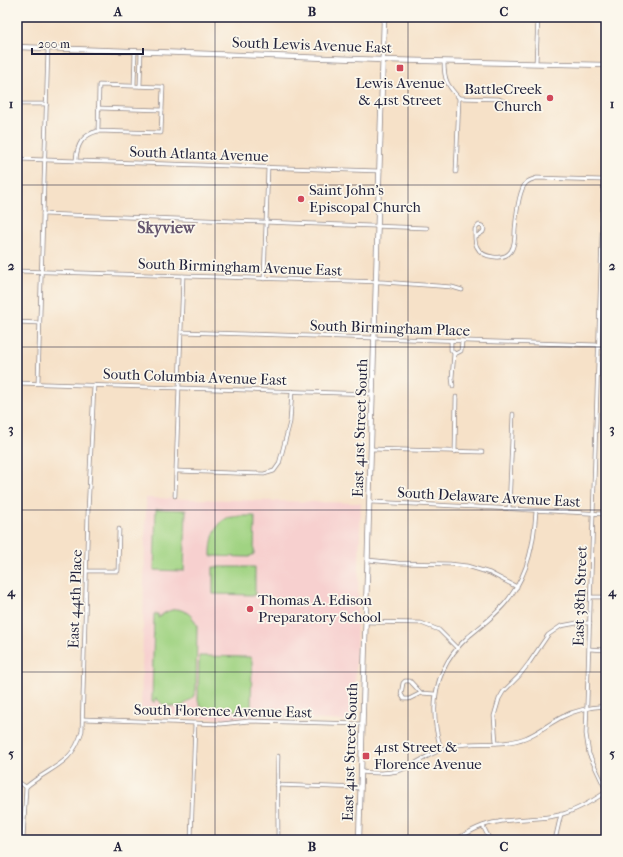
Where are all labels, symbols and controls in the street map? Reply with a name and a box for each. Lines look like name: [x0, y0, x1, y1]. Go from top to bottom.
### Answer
text: A: [113, 4, 123, 19]
text: B: [308, 4, 317, 19]
text: C: [500, 4, 509, 19]
scale bar: [32, 30, 143, 56]
street label: South Lewis Avenue East: [232, 33, 393, 57]
text: 200 m: [38, 37, 70, 51]
marker: Lewis Avenue & 41st Street: [395, 63, 405, 73]
place label: Lewis Avenue & 41st Street: [355, 74, 445, 109]
place label: BattleCreek Church: [464, 80, 543, 115]
marker: BattleCreek Church: [545, 93, 555, 103]
text: 1: [9, 96, 14, 111]
text: 1: [610, 96, 615, 111]
street label: South Atlanta Avenue: [129, 143, 269, 165]
place label: Saint John's Episcopal Church: [309, 181, 422, 216]
marker: Saint John's Episcopal Church: [296, 194, 306, 204]
district label: Skyview: [137, 218, 196, 238]
street label: South Birmingham Avenue East: [137, 254, 343, 280]
text: 2: [8, 258, 15, 273]
text: 2: [609, 258, 616, 273]
street label: South Birmingham Place: [310, 316, 471, 340]
street label: East 41st Street South: [349, 358, 371, 498]
street label: South Columbia Avenue East: [103, 365, 288, 389]
text: 3: [8, 421, 14, 437]
text: 3: [609, 421, 615, 437]
street label: South Delaware Avenue East: [397, 483, 582, 511]
street label: East 38th Street: [569, 545, 591, 647]
street label: East 44th Place: [64, 549, 86, 649]
text: 4: [6, 584, 16, 600]
text: 4: [607, 584, 617, 600]
place label: Thomas A. Edison Preparatory School: [258, 591, 381, 626]
marker: Thomas A. Edison Preparatory School: [245, 604, 255, 614]
street label: East 41st Street South: [339, 682, 361, 822]
street label: South Florence Avenue East: [134, 700, 313, 722]
place label: 41st Street & Florence Avenue: [374, 738, 482, 773]
text: 5: [8, 746, 14, 761]
text: 5: [609, 746, 615, 761]
marker: 41st Street & Florence Avenue: [361, 751, 371, 761]
text: A: [113, 839, 123, 854]
text: B: [308, 839, 317, 854]
text: C: [500, 839, 509, 854]

